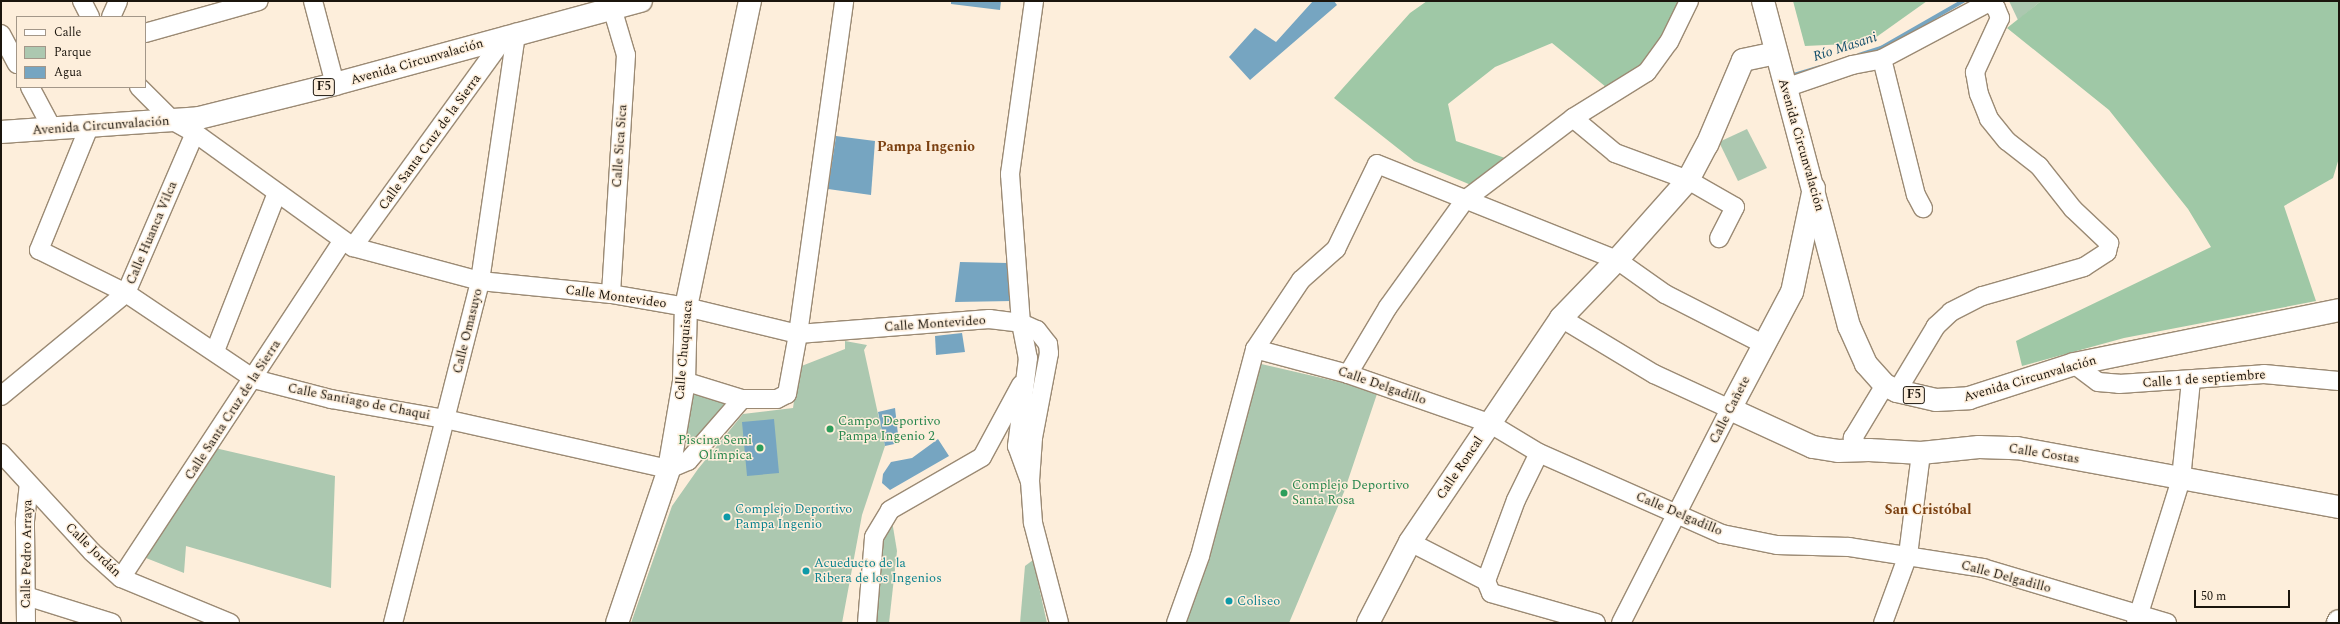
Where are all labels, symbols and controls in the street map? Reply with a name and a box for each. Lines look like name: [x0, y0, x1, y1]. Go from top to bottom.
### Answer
legend: [16, 16, 146, 88]
text: Calle: [54, 23, 81, 42]
water label: Río Masani: [1811, 29, 1879, 65]
street label: Avenida Circunvalación: [349, 36, 485, 88]
text: Parque: [54, 43, 91, 62]
text: Agua: [54, 63, 82, 82]
street label: Calle Santa Cruz de la Sierra: [376, 71, 484, 213]
road number: F5: [312, 77, 336, 97]
street label: Avenida Circunvalación: [1775, 77, 1827, 213]
street label: Calle Sica Sica: [609, 104, 631, 188]
street label: Avenida Circunvalación: [32, 113, 170, 139]
district label: Pampa Ingenio: [877, 139, 975, 155]
street label: Calle Huanca Vilca: [123, 179, 181, 287]
street label: Calle Montevideo: [565, 282, 667, 312]
street label: Calle Omasuyo: [450, 287, 486, 375]
street label: Calle Chuquisaca: [672, 299, 696, 401]
street label: Calle Montevideo: [884, 313, 986, 335]
street label: Calle Santa Cruz de la Sierra: [182, 337, 284, 483]
street label: Avenida Circunvalación: [1962, 353, 2098, 405]
street label: Calle Delgadillo: [1336, 364, 1428, 408]
street label: Calle 1 de septiembre: [2142, 367, 2266, 391]
street label: Calle Cañete: [1706, 374, 1754, 446]
street label: Calle Santiago de Chaqui: [286, 381, 432, 423]
road number: F5: [1902, 385, 1926, 405]
place label: Campo Deportivo Pampa Ingenio 2: [838, 414, 941, 445]
marker: Campo Deportivo Pampa Ingenio 2: [825, 424, 835, 434]
place label: Piscina Semi Olímpica: [678, 433, 752, 464]
street label: Calle Roncal: [1433, 434, 1487, 502]
street label: Calle Costas: [2008, 441, 2080, 467]
marker: Piscina Semi Olímpica: [755, 443, 765, 453]
place label: Complejo Deportivo Santa Rosa: [1292, 478, 1409, 509]
marker: Complejo Deportivo Santa Rosa: [1279, 488, 1289, 498]
street label: Calle Delgadillo: [1633, 489, 1725, 539]
street label: Calle Pedro Arraya: [18, 499, 36, 609]
place label: Complejo Deportivo Pampa Ingenio: [735, 502, 852, 533]
district label: San Cristóbal: [1885, 502, 1971, 518]
marker: Complejo Deportivo Pampa Ingenio: [722, 512, 732, 522]
street label: Calle Jordán: [62, 520, 124, 580]
place label: Acueducto de la Ribera de los Ingenios: [814, 556, 942, 587]
street label: Calle Delgadillo: [1959, 558, 2053, 596]
marker: Acueducto de la Ribera de los Ingenios: [801, 566, 811, 576]
scale bar: [2196, 582, 2292, 608]
text: 50 m: [2201, 587, 2226, 606]
place label: Coliseo: [1237, 593, 1280, 609]
marker: Coliseo: [1224, 596, 1234, 606]

